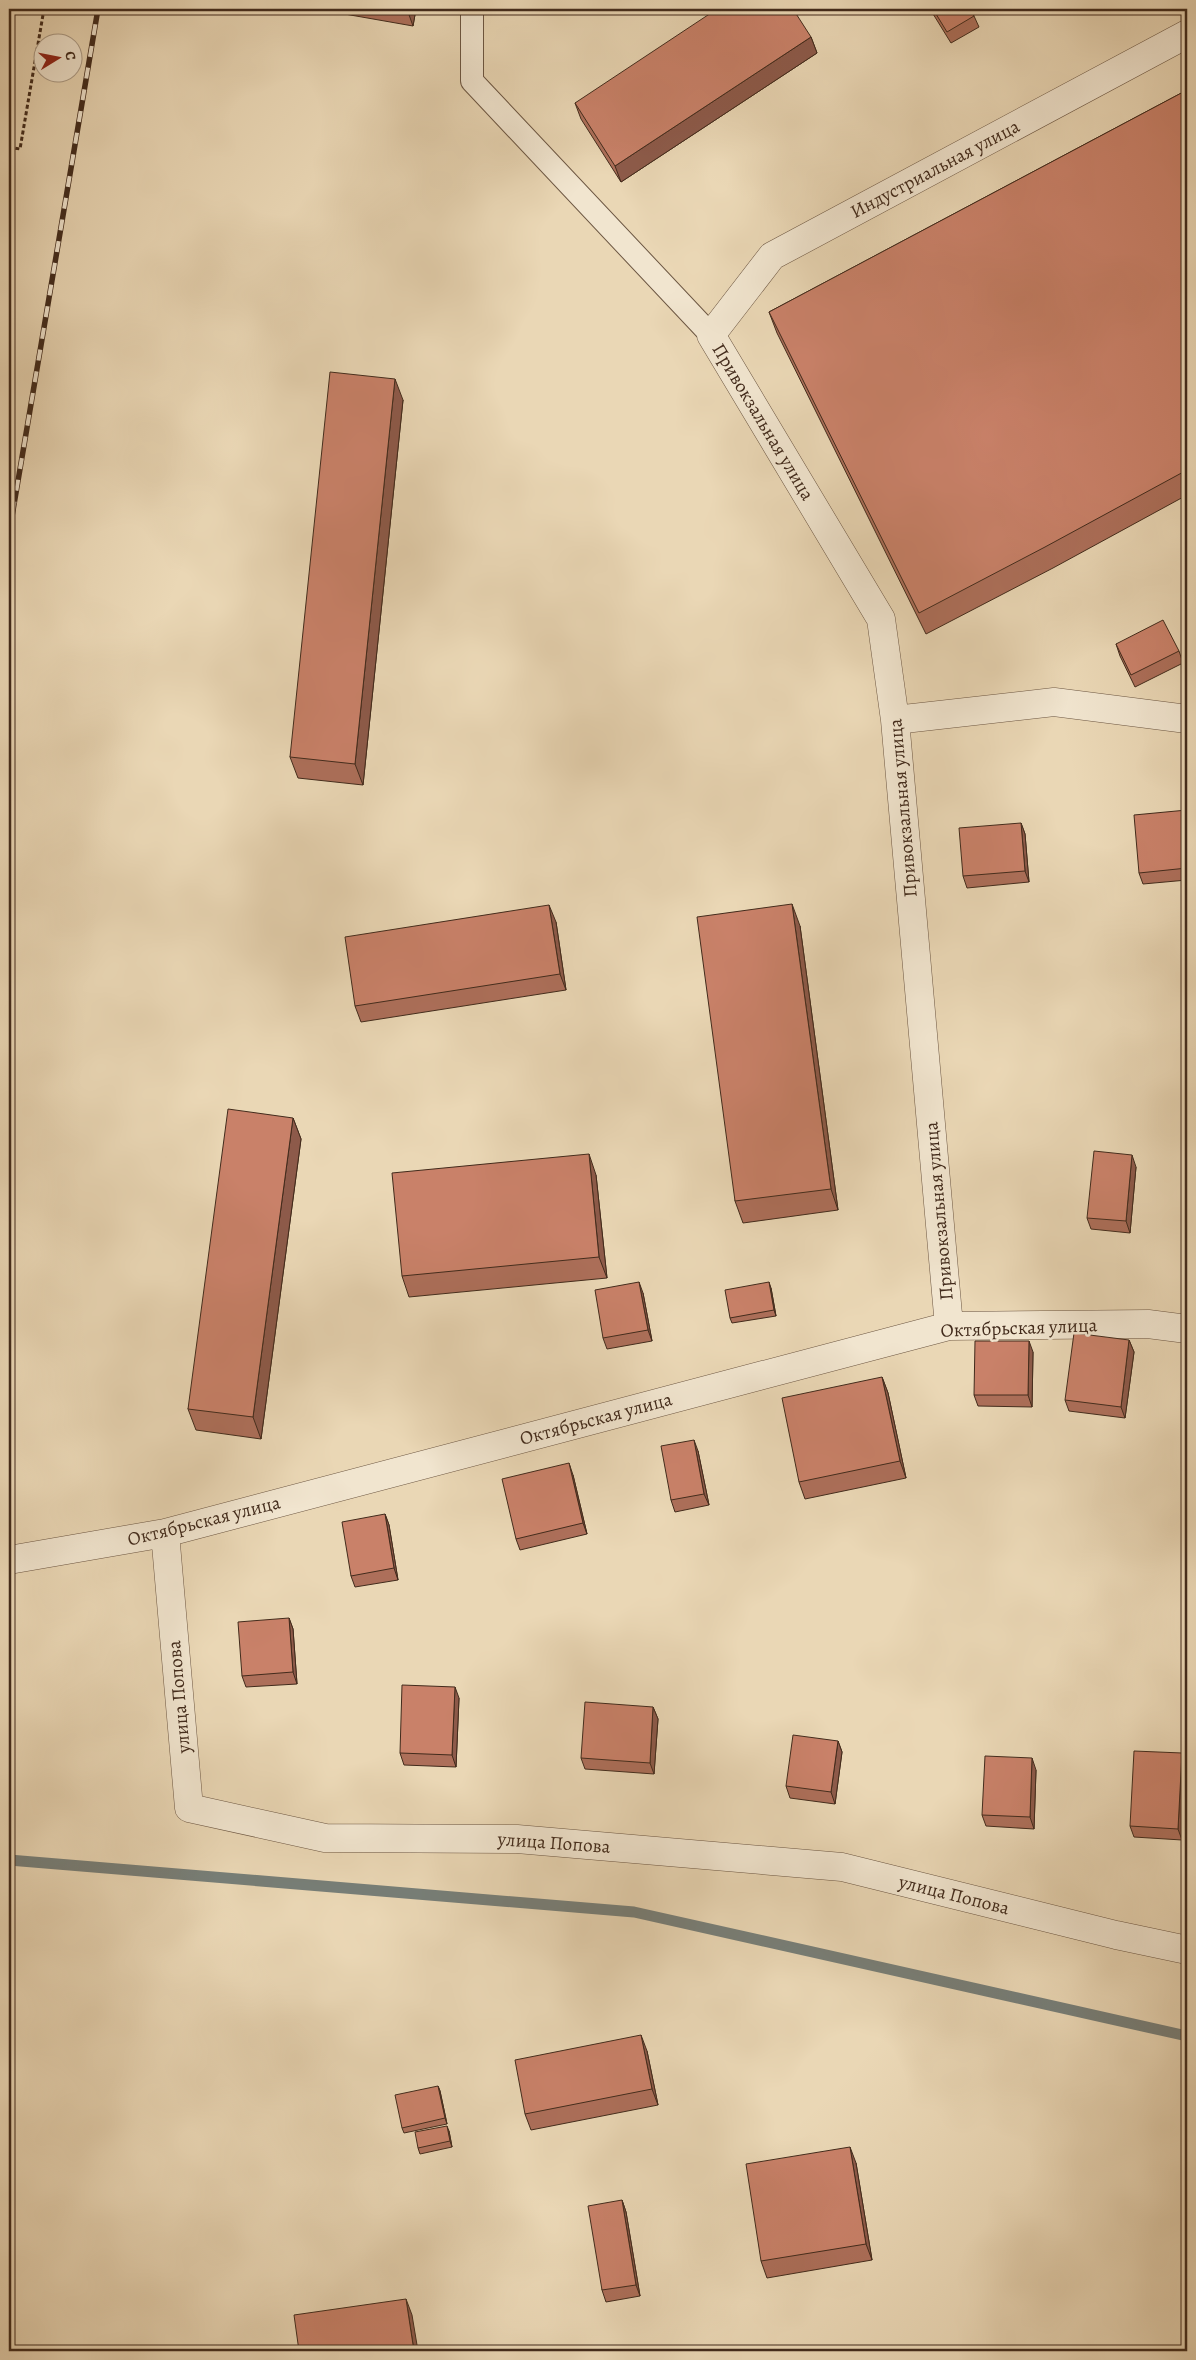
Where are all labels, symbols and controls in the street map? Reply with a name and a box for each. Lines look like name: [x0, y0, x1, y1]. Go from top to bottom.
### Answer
north arrow: [32, 32, 82, 82]
text: С: [60, 50, 80, 62]
street label: Индустриальная улица: [846, 113, 1024, 225]
street label: Привокзальная улица: [706, 339, 820, 506]
street label: Привокзальная улица: [882, 717, 924, 898]
street label: Привокзальная улица: [918, 1120, 960, 1301]
street label: Октябрьская улица: [940, 1312, 1098, 1344]
street label: Октябрьская улица: [517, 1386, 675, 1452]
street label: Октябрьская улица: [125, 1489, 283, 1553]
street label: улица Попова: [161, 1639, 197, 1756]
street label: улица Попова: [496, 1826, 612, 1860]
street label: улица Попова: [895, 1868, 1012, 1921]

